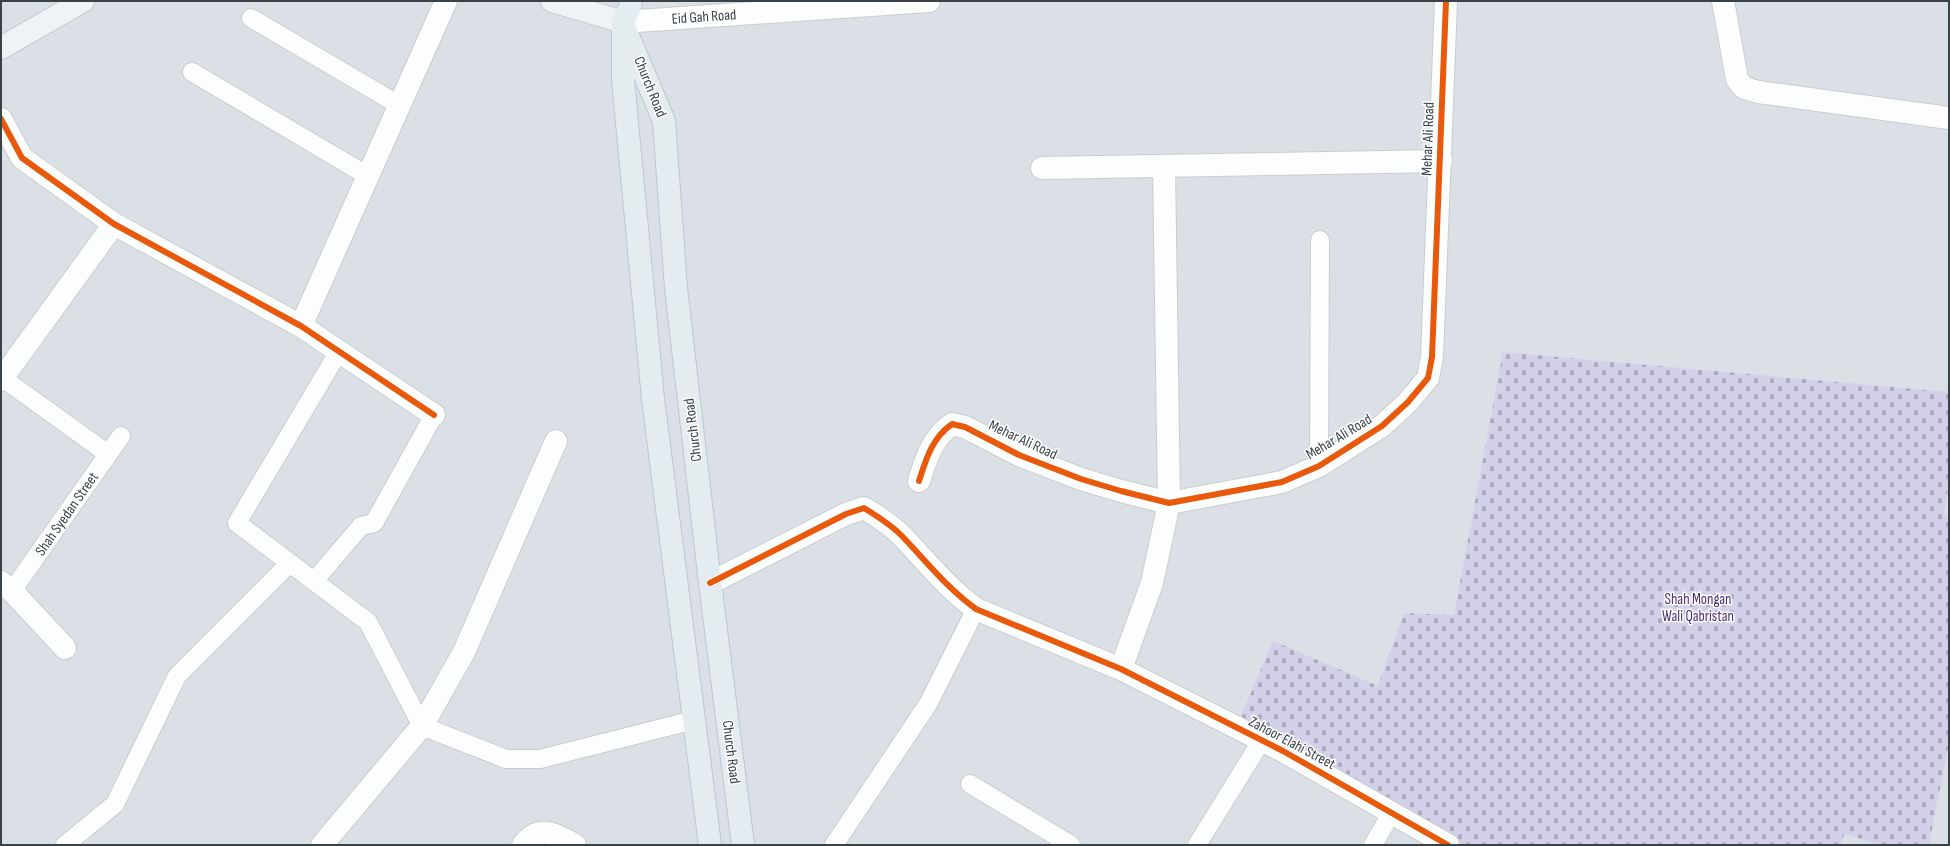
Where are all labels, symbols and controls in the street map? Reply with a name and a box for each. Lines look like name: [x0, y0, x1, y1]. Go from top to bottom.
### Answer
street label: Eid Gah Road: [671, 5, 737, 29]
street label: Church Road: [629, 54, 671, 120]
street label: Mehar Ali Road: [1417, 102, 1439, 176]
street label: Church Road: [680, 397, 706, 463]
street label: Mehar Ali Road: [1303, 410, 1375, 464]
street label: Mehar Ali Road: [986, 416, 1060, 464]
street label: Shah Syedan Street: [31, 468, 103, 560]
park label: Shah Mongan Wali Qabristan: [1662, 590, 1734, 626]
street label: Zahoor Elahi Street: [1245, 712, 1339, 774]
street label: Church Road: [718, 719, 744, 785]

